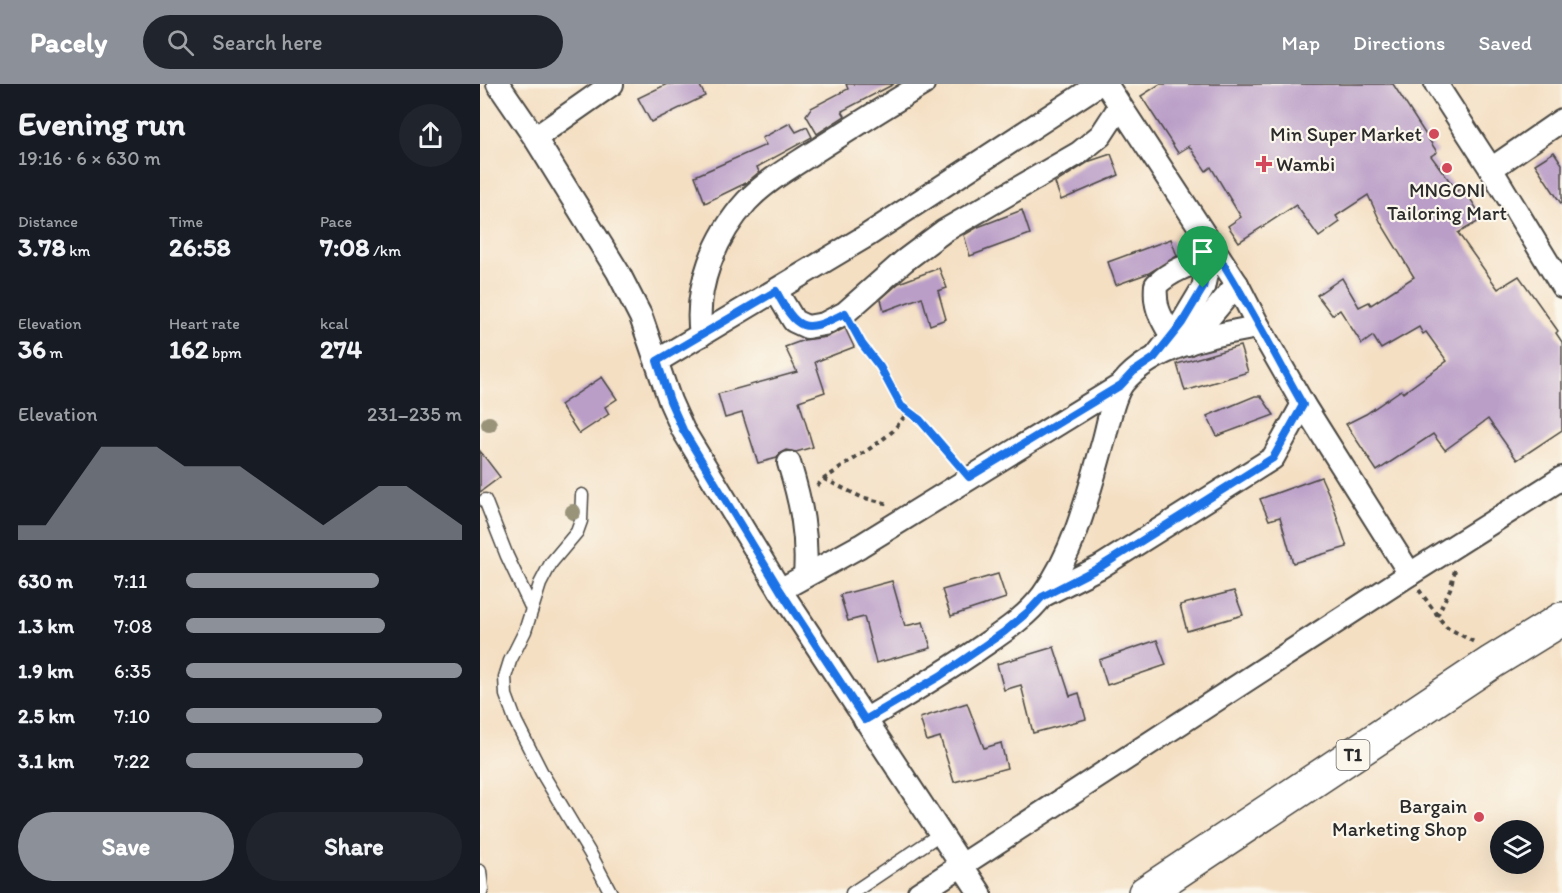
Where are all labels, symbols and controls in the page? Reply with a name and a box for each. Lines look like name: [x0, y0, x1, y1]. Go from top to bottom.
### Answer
search box: [143, 15, 563, 69]
text: Pacely: [30, 25, 107, 59]
icon: search: [164, 26, 197, 59]
text: Search here: [212, 29, 323, 56]
text: Map: [1282, 30, 1320, 55]
text: Directions: [1353, 30, 1445, 55]
text: Saved: [1478, 30, 1532, 55]
text: Evening run: [18, 104, 185, 143]
button: share: [399, 104, 462, 167]
place label: Min Super Market: [1270, 122, 1422, 146]
marker: Min Super Market: [1427, 127, 1441, 141]
text: 19:16 · 6 × 630 m: [18, 146, 161, 170]
place label: Wambi: [1276, 152, 1335, 176]
marker: Wambi: [1257, 157, 1271, 171]
marker: MNGONI Tailoring Mart: [1440, 161, 1454, 175]
place label: MNGONI Tailoring Mart: [1387, 178, 1507, 225]
text: Distance: [18, 212, 78, 231]
text: Time: [169, 212, 203, 231]
text: Pace: [320, 212, 352, 231]
pin: [1177, 226, 1228, 288]
text: 3.78: [18, 231, 66, 263]
text: 26:58: [169, 231, 231, 263]
text: 7:08: [320, 231, 370, 263]
icon: arrive: [1186, 235, 1219, 268]
text: km: [66, 241, 90, 260]
text: /km: [370, 241, 401, 260]
text: Elevation: [18, 314, 82, 333]
text: Heart rate: [169, 314, 240, 333]
text: kcal: [320, 314, 348, 333]
text: 36: [18, 333, 46, 365]
text: 162: [169, 333, 209, 365]
text: 274: [320, 333, 362, 365]
text: m: [46, 343, 63, 362]
text: bpm: [209, 343, 242, 362]
text: Elevation: [18, 402, 97, 426]
text: 231–235 m: [367, 402, 462, 426]
text: 630 m: [18, 569, 73, 593]
text: 7:11: [114, 569, 147, 593]
text: 1.3 km: [18, 614, 74, 638]
text: 7:08: [114, 614, 152, 638]
text: 1.9 km: [18, 659, 74, 683]
text: 6:35: [114, 659, 151, 683]
text: 2.5 km: [18, 704, 75, 728]
text: 7:10: [114, 704, 150, 728]
road number: T1: [1336, 740, 1370, 770]
text: 3.1 km: [18, 749, 74, 773]
text: 7:22: [114, 749, 150, 773]
place label: Bargain Marketing Shop: [1332, 794, 1467, 841]
marker: Bargain Marketing Shop: [1472, 810, 1486, 824]
button: Save: [18, 812, 234, 881]
button: Share: [246, 812, 462, 881]
map controls: [1490, 820, 1544, 874]
button: layers: [1490, 820, 1544, 874]

